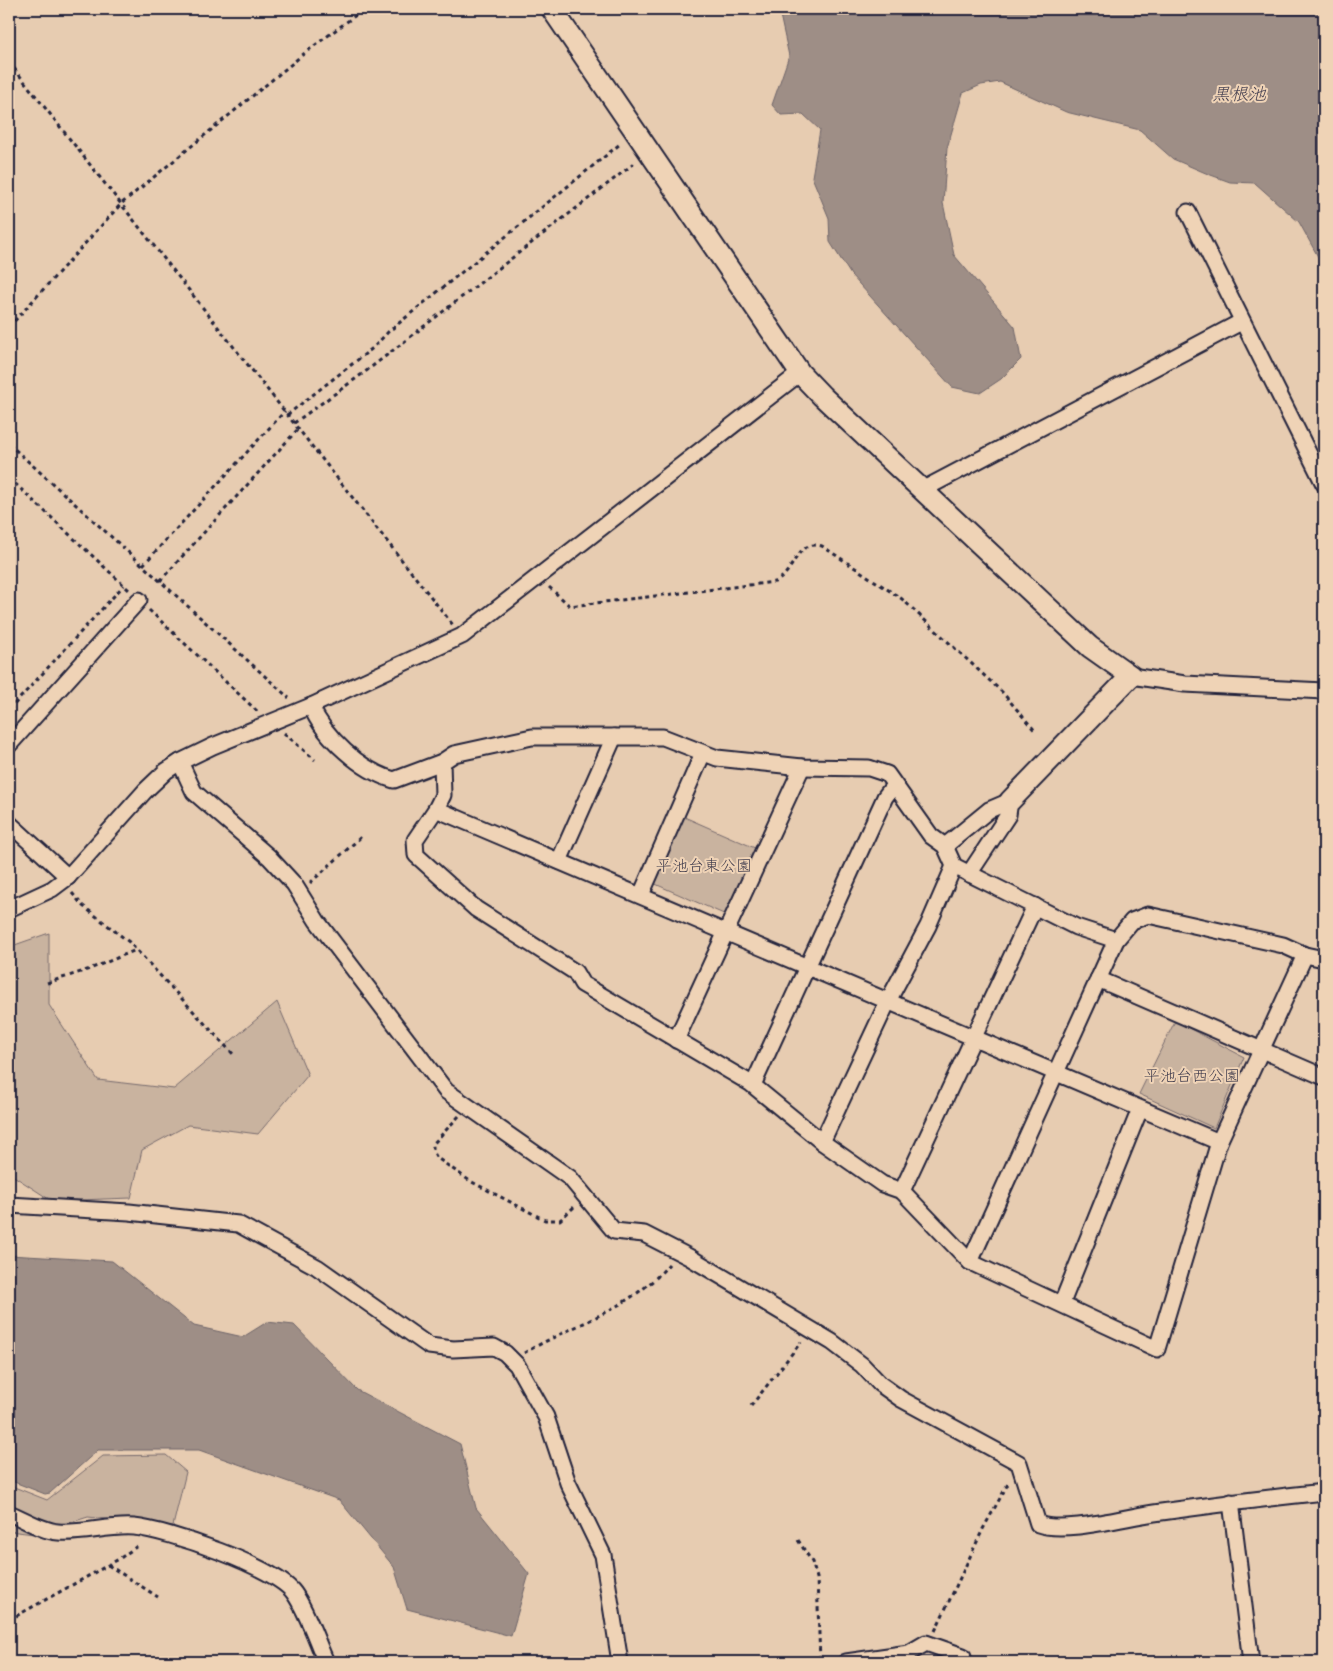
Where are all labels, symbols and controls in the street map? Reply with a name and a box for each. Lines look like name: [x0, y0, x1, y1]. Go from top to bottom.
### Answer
water label: 黒根池: [1212, 82, 1267, 105]
park label: 平池台東公園: [656, 855, 752, 875]
park label: 平池台西公園: [1144, 1065, 1240, 1085]

